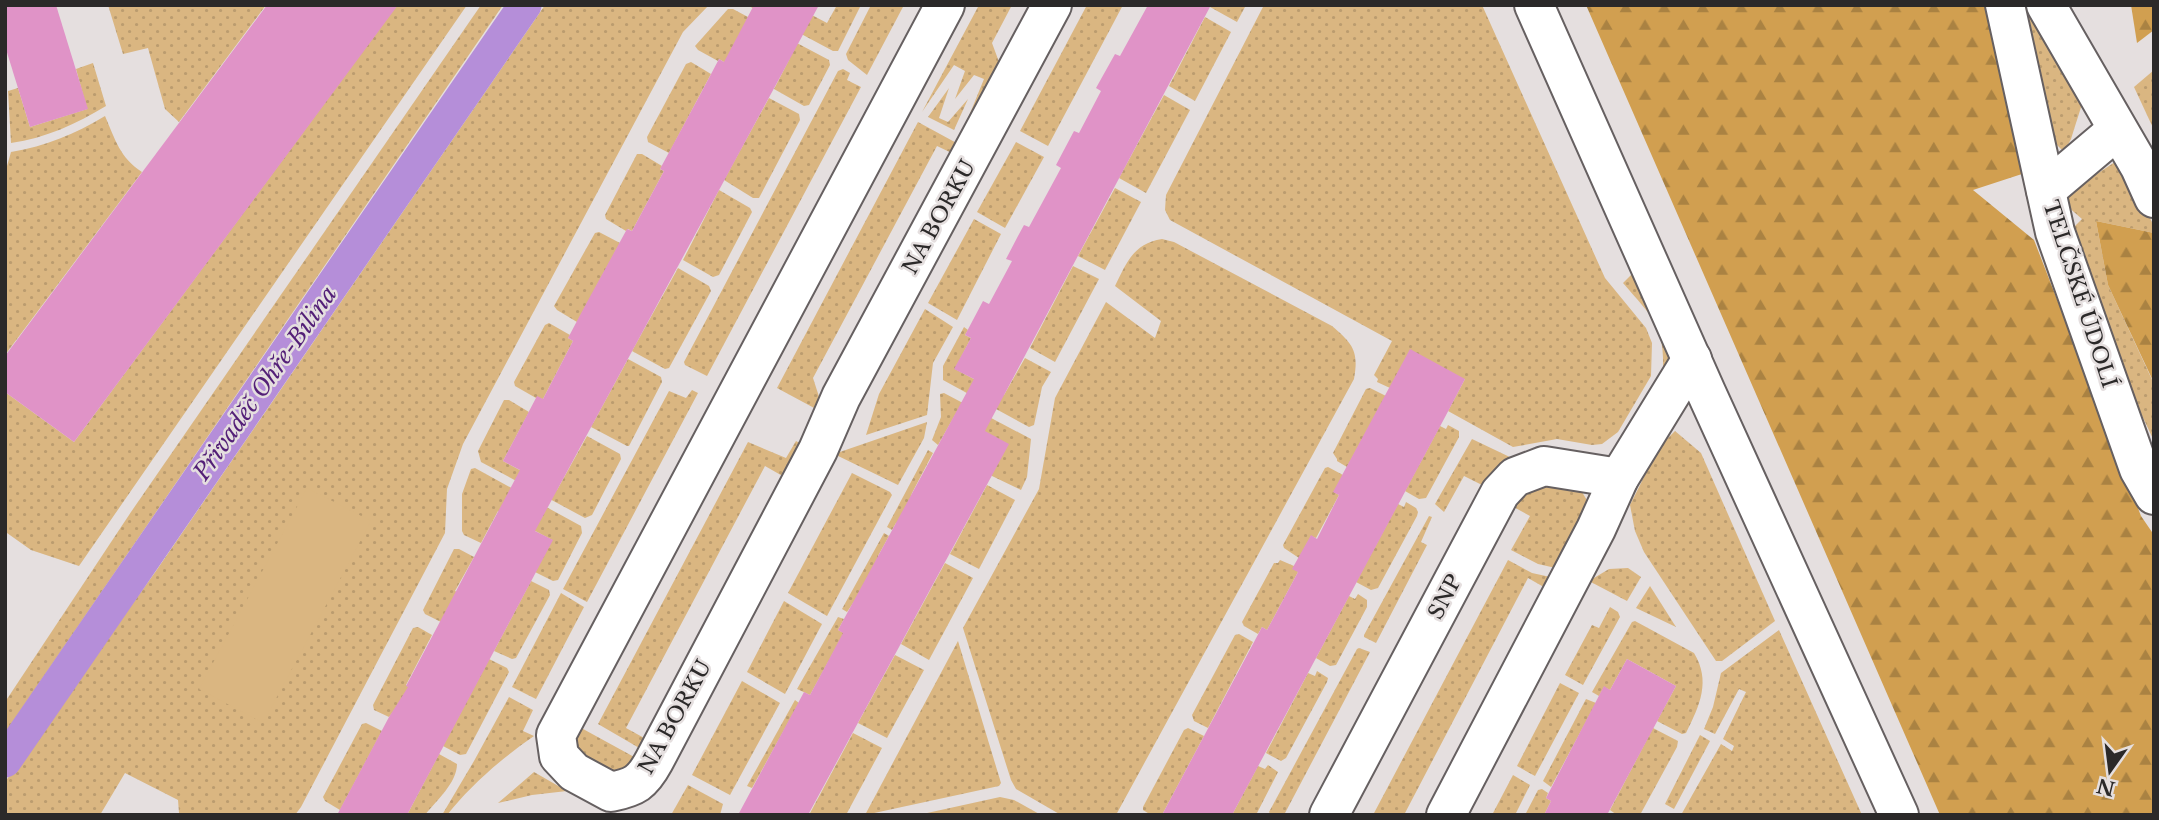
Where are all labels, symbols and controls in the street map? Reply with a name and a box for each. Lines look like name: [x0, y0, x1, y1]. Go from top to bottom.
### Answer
street label: NA BORKU: [897, 155, 981, 279]
street label: TELČSKÉ ÚDOLÍ: [2037, 197, 2123, 391]
water label: Přivaděč Ohře-Bílina: [187, 281, 343, 486]
street label: SNP: [1423, 570, 1467, 624]
street label: NA BORKU: [633, 655, 717, 779]
north arrow: [2075, 736, 2145, 806]
text: N: [2094, 774, 2117, 800]

